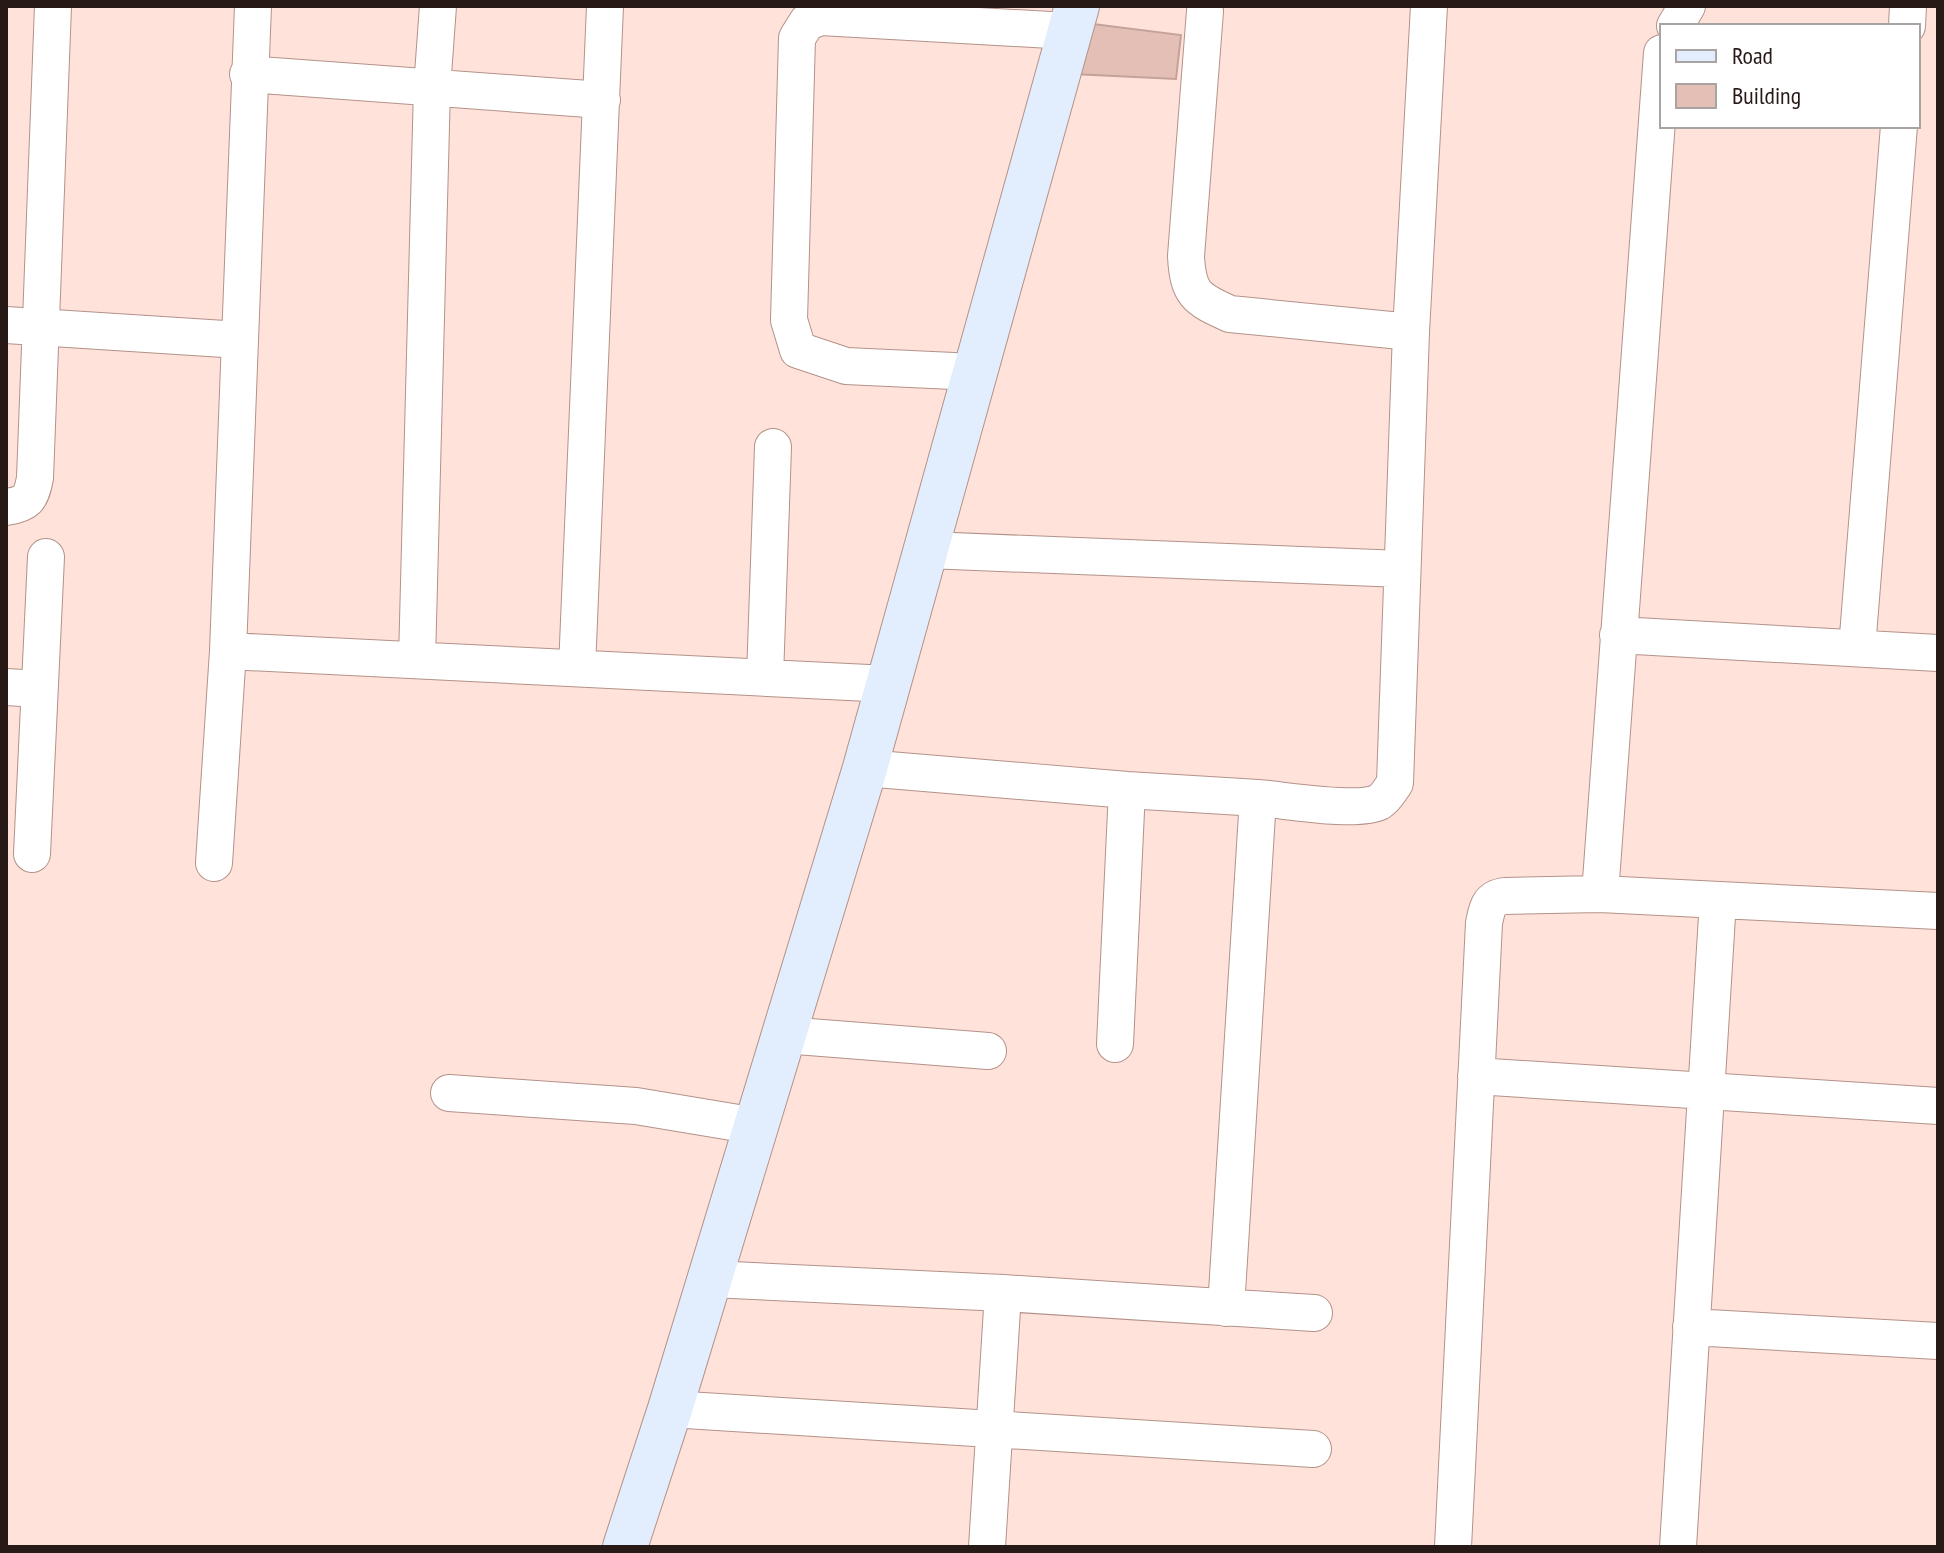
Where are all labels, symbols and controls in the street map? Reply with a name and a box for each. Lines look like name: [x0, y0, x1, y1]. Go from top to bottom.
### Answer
legend: [1660, 24, 1920, 128]
text: Road: [1732, 40, 1773, 71]
text: Building: [1732, 80, 1801, 111]

